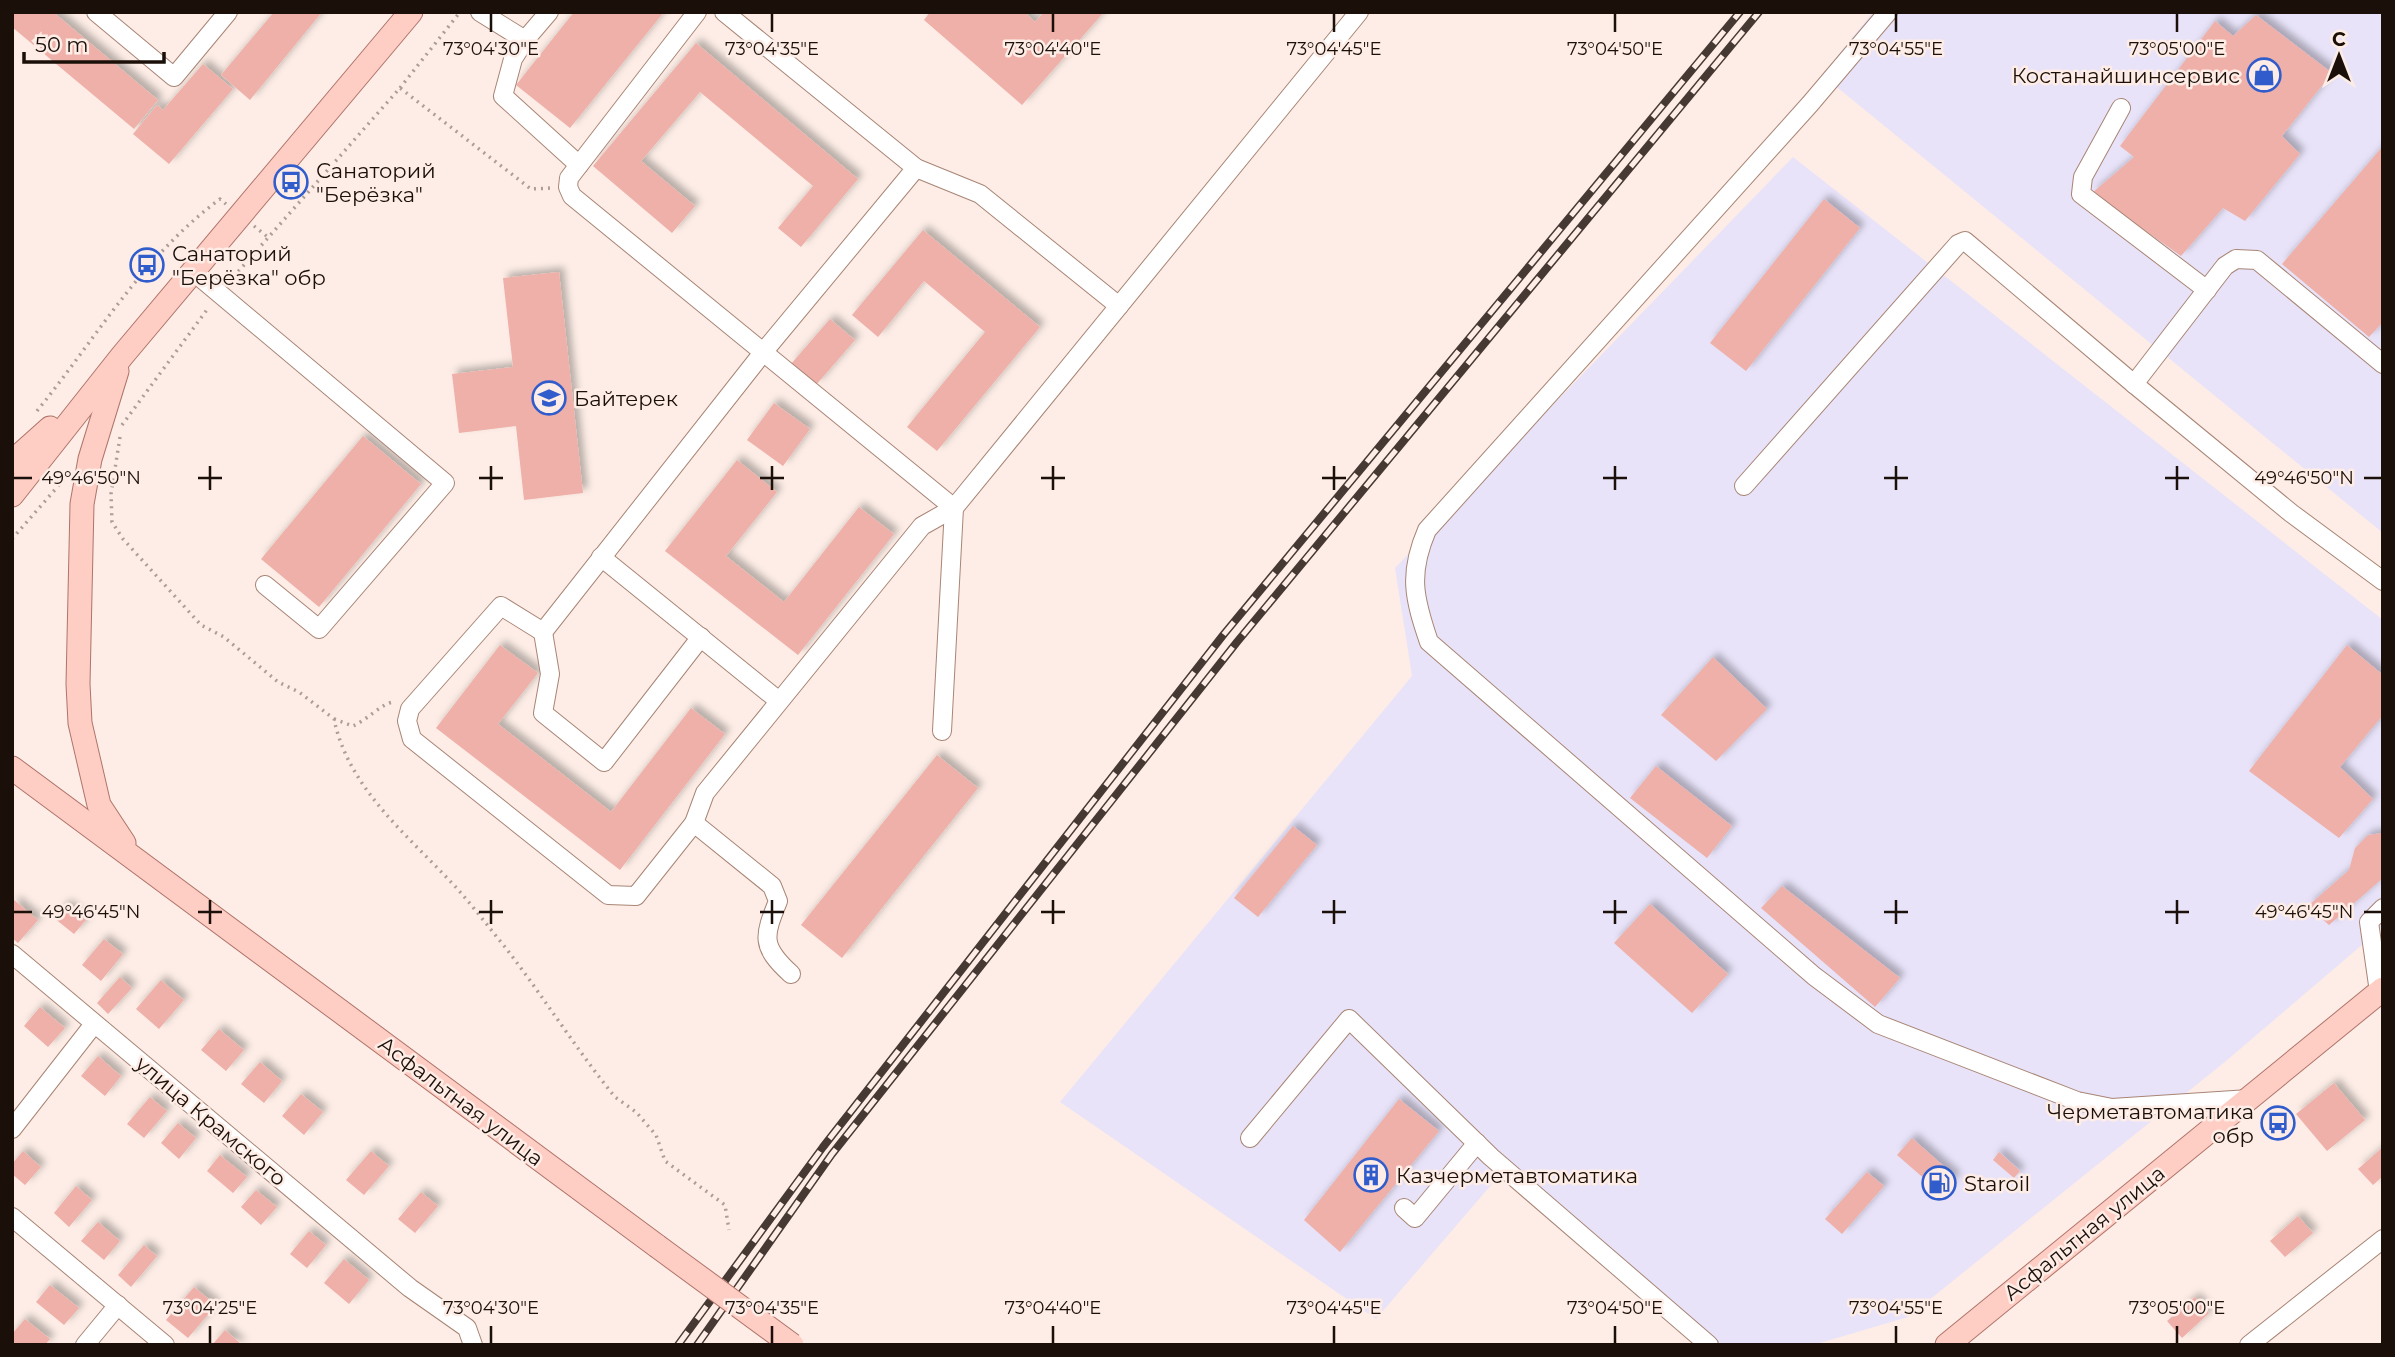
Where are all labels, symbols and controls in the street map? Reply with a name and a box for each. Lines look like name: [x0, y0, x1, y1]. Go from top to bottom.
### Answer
scale bar: [24, 21, 164, 65]
north arrow: [2304, 21, 2374, 91]
text: С: [2332, 28, 2346, 51]
text: 50 m: [35, 32, 89, 57]
text: 73°04'30"E: [443, 38, 539, 60]
text: 73°04'35"E: [725, 38, 819, 60]
text: 73°04'40"E: [1005, 38, 1101, 60]
text: 73°04'45"E: [1287, 38, 1381, 60]
text: 73°04'50"E: [1567, 38, 1663, 60]
text: 73°04'55"E: [1849, 38, 1943, 60]
text: 73°05'00"E: [2129, 38, 2225, 60]
shop icon: Костанайшинсервис: [2245, 56, 2283, 94]
place label: Костанайшинсервис: [2012, 63, 2240, 88]
place label: Санаторий "Берёзка": [316, 158, 436, 207]
bus stop icon: Санаторий "Берёзка": [272, 163, 310, 201]
place label: Санаторий "Берёзка" обр: [172, 241, 326, 290]
bus stop icon: Санаторий "Берёзка" обр: [128, 246, 166, 284]
school or university icon: Байтерек: [530, 379, 568, 417]
place label: Байтерек: [574, 386, 678, 411]
text: 49°46'50"N: [41, 467, 141, 489]
text: 49°46'50"N: [2254, 467, 2354, 489]
text: 49°46'45"N: [42, 901, 140, 923]
text: 49°46'45"N: [2255, 901, 2353, 923]
street label: Асфальтная улица: [374, 1031, 548, 1171]
street label: улица Крамского: [130, 1050, 291, 1191]
place label: Черметавтоматика обр: [2047, 1099, 2254, 1148]
bus stop icon: Черметавтоматика обр: [2259, 1104, 2297, 1142]
building icon: Казчерметавтоматика: [1352, 1156, 1390, 1194]
street label: Асфальтная улица: [1998, 1160, 2170, 1306]
place label: Казчерметавтоматика: [1396, 1163, 1638, 1188]
fuel station icon: Staroil: [1920, 1164, 1958, 1202]
place label: Staroil: [1964, 1171, 2030, 1196]
text: 73°04'25"E: [163, 1297, 257, 1319]
text: 73°04'30"E: [443, 1297, 539, 1319]
text: 73°04'35"E: [725, 1297, 819, 1319]
text: 73°04'40"E: [1005, 1297, 1101, 1319]
text: 73°04'45"E: [1287, 1297, 1381, 1319]
text: 73°04'50"E: [1567, 1297, 1663, 1319]
text: 73°04'55"E: [1849, 1297, 1943, 1319]
text: 73°05'00"E: [2129, 1297, 2225, 1319]

